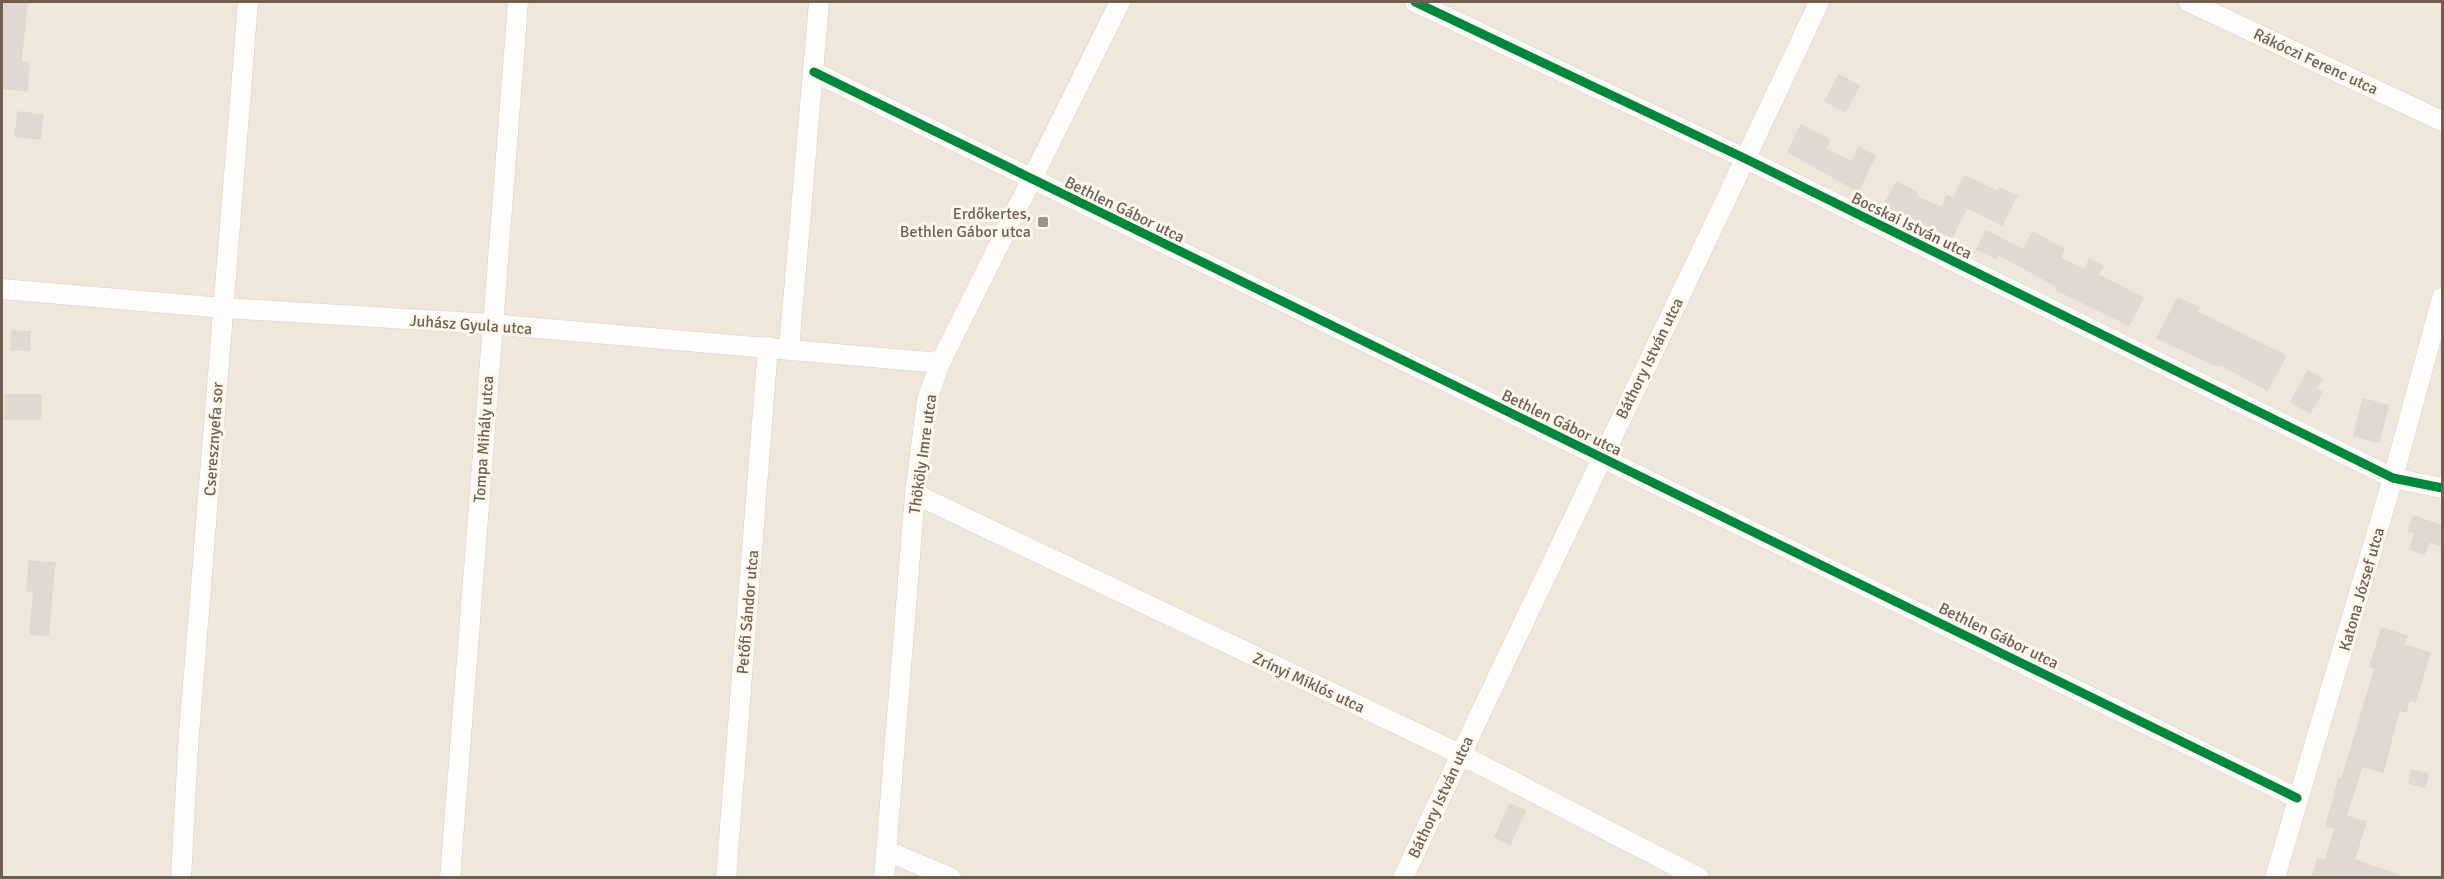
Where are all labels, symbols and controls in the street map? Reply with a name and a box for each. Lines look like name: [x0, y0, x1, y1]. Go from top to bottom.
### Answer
street label: Rákóczi Ferenc utca: [2250, 24, 2381, 100]
street label: Bethlen Gábor utca: [1061, 172, 1188, 248]
street label: Bocskai István utca: [1848, 188, 1975, 264]
place label: Erdőkertes, Bethlen Gábor utca: [900, 204, 1031, 242]
marker: Erdőkertes, Bethlen Gábor utca: [1036, 215, 1050, 229]
street label: Báthory István utca: [1612, 295, 1688, 422]
street label: Juhász Gyula utca: [409, 311, 533, 339]
street label: Tompa Mihály utca: [470, 375, 498, 503]
street label: Cseresznyefa sor: [200, 381, 228, 497]
street label: Bethlen Gábor utca: [1498, 385, 1625, 461]
street label: Thököly Imre utca: [905, 393, 941, 515]
street label: Katona József utca: [2335, 525, 2389, 653]
street label: Petőfi Sándor utca: [733, 549, 763, 675]
street label: Bethlen Gábor utca: [1935, 598, 2062, 674]
street label: Zrínyi Miklós utca: [1249, 648, 1368, 718]
street label: Báthory István utca: [1404, 733, 1478, 862]

